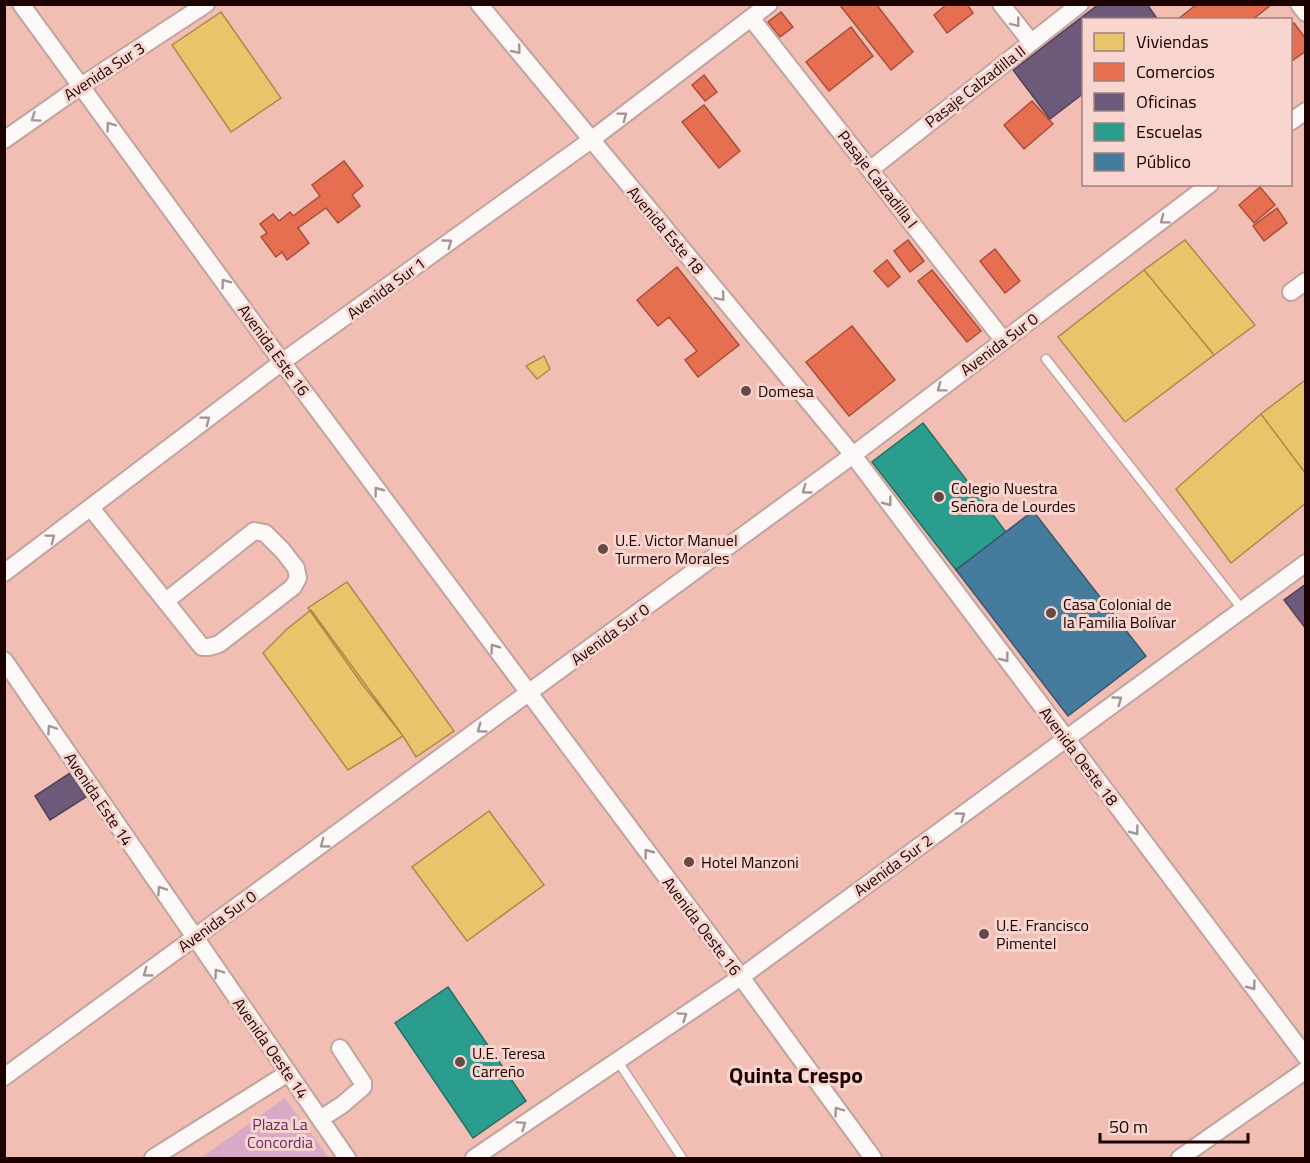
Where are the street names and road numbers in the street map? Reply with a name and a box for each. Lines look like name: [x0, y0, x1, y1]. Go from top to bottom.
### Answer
street label: Avenida Sur 3: [59, 36, 149, 106]
street label: Pasaje Calzadilla II: [919, 39, 1031, 133]
street label: Pasaje Calzadilla I: [832, 125, 924, 233]
street label: Avenida Este 18: [622, 181, 710, 279]
street label: Avenida Sur 1: [342, 251, 430, 325]
street label: Avenida Este 16: [232, 299, 316, 401]
street label: Avenida Sur 0: [955, 307, 1043, 381]
street label: Avenida Sur 0: [566, 597, 654, 671]
street label: Avenida Oeste 18: [1034, 702, 1124, 810]
street label: Avenida Este 14: [59, 747, 139, 851]
street label: Avenida Sur 2: [849, 828, 937, 902]
street label: Avenida Oeste 16: [657, 872, 747, 980]
street label: Avenida Sur 0: [173, 884, 261, 958]
street label: Avenida Oeste 14: [227, 993, 315, 1103]

